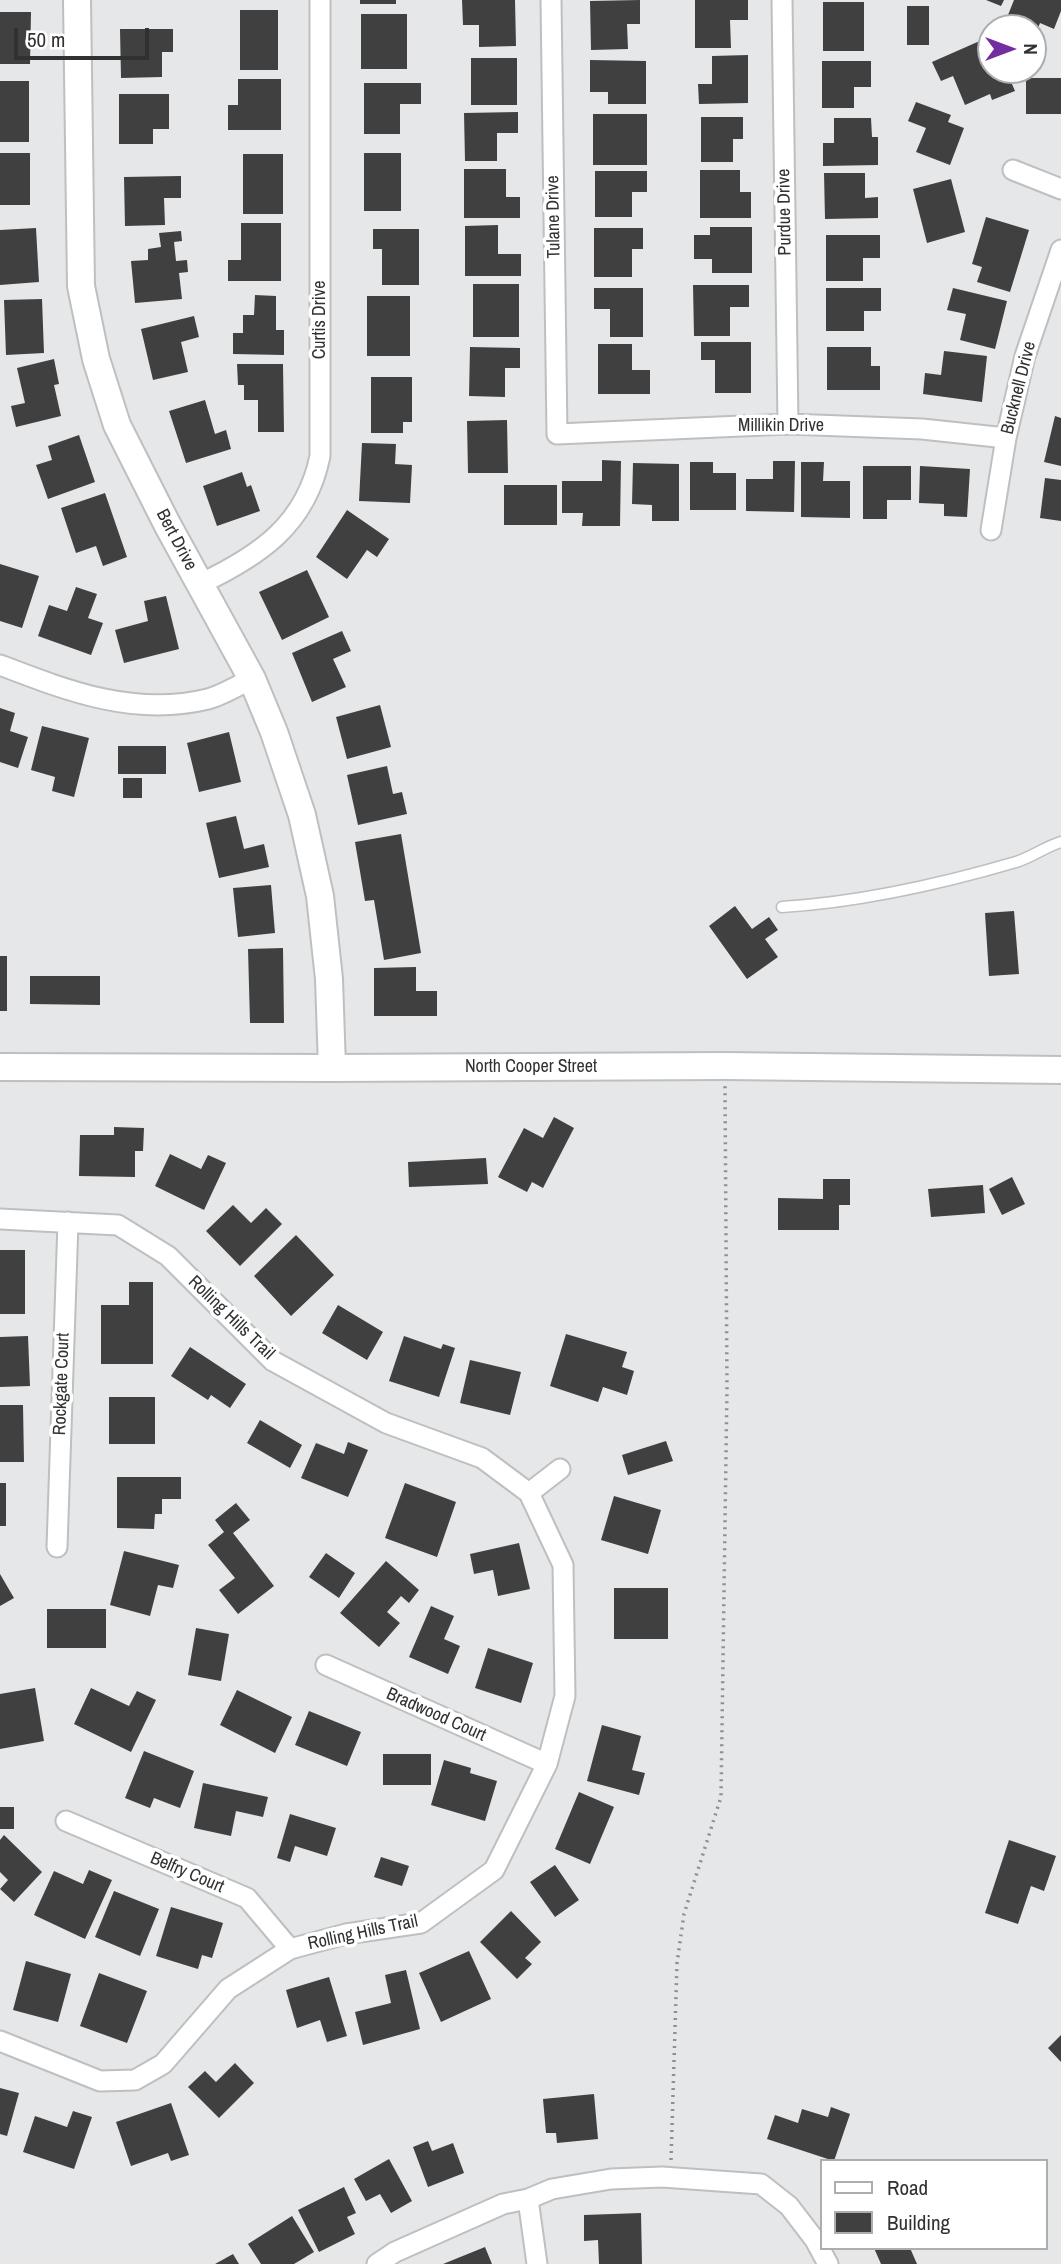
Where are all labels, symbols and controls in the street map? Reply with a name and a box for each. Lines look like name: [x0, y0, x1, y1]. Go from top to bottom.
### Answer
scale bar: [18, 14, 152, 58]
north arrow: [977, 14, 1047, 84]
text: 50 m: [27, 25, 65, 54]
text: N: [1018, 43, 1044, 55]
street label: Purdue Drive: [773, 168, 797, 256]
street label: Tulane Drive: [542, 175, 566, 259]
street label: Curtis Drive: [309, 281, 331, 359]
street label: Bucknell Drive: [997, 339, 1041, 437]
street label: Millikin Drive: [738, 415, 824, 437]
street label: Bert Drive: [151, 506, 201, 574]
street label: North Cooper Street: [465, 1056, 597, 1078]
street label: Rolling Hills Trail: [183, 1271, 279, 1365]
street label: Rockgate Court: [49, 1332, 75, 1436]
street label: Bradwood Court: [383, 1683, 489, 1747]
street label: Belfry Court: [147, 1848, 227, 1898]
street label: Rolling Hills Trail: [306, 1911, 420, 1955]
legend: [820, 2159, 1047, 2250]
text: Road: [887, 2173, 928, 2202]
text: Building: [887, 2208, 950, 2237]

